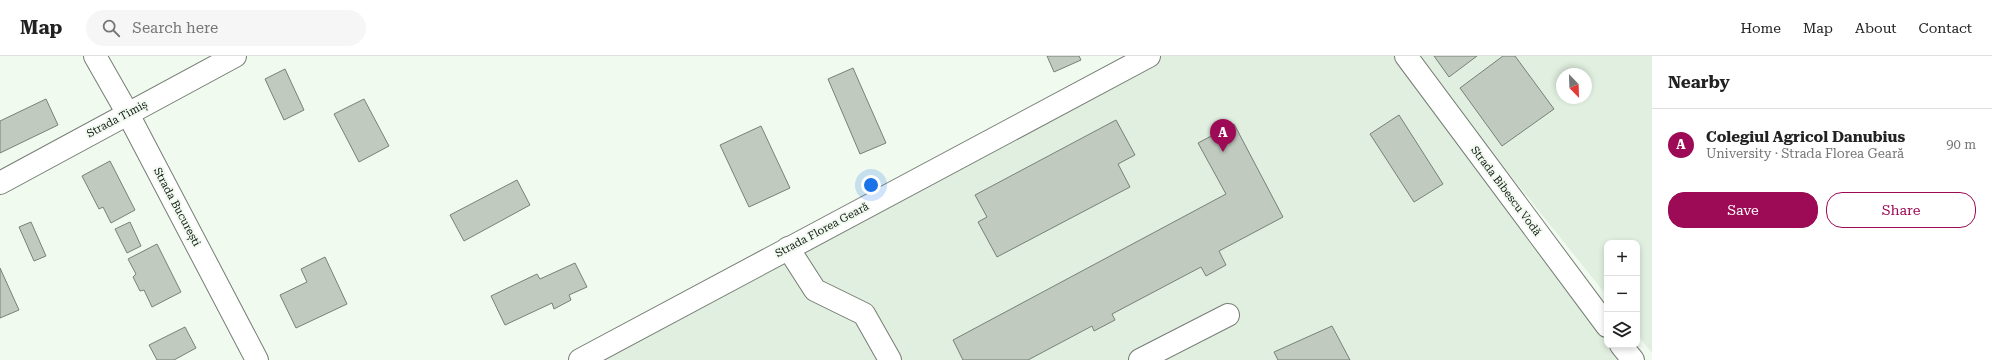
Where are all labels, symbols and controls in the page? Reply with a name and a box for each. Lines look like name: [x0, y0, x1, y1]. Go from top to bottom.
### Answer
search box: [86, 10, 366, 46]
text: Map: [20, 16, 62, 39]
icon: search: [100, 17, 122, 39]
text: Search here: [132, 19, 218, 37]
text: Home: [1740, 20, 1781, 36]
text: Map: [1803, 20, 1833, 36]
text: About: [1855, 20, 1897, 36]
text: Contact: [1919, 20, 1972, 36]
north arrow: [1556, 68, 1592, 104]
text: Nearby: [1668, 72, 1730, 92]
street label: Strada Timiș: [85, 98, 150, 141]
pin: A: [1210, 119, 1236, 152]
text: Colegiul Agricol Danubius: [1706, 128, 1905, 146]
text: A: [1676, 137, 1686, 152]
text: 90 m: [1946, 137, 1976, 152]
street label: Strada Bibescu Vodă: [1468, 144, 1544, 238]
text: University · Strada Florea Geară: [1706, 146, 1904, 161]
street label: Strada București: [150, 165, 203, 250]
your location: [861, 175, 881, 195]
button: Save: [1668, 192, 1818, 228]
button: Share: [1826, 192, 1976, 228]
street label: Strada Florea Geară: [773, 200, 871, 260]
map controls: [1604, 240, 1640, 348]
button: +: [1604, 240, 1640, 276]
button: −: [1604, 276, 1640, 312]
button: layers: [1604, 312, 1640, 348]

